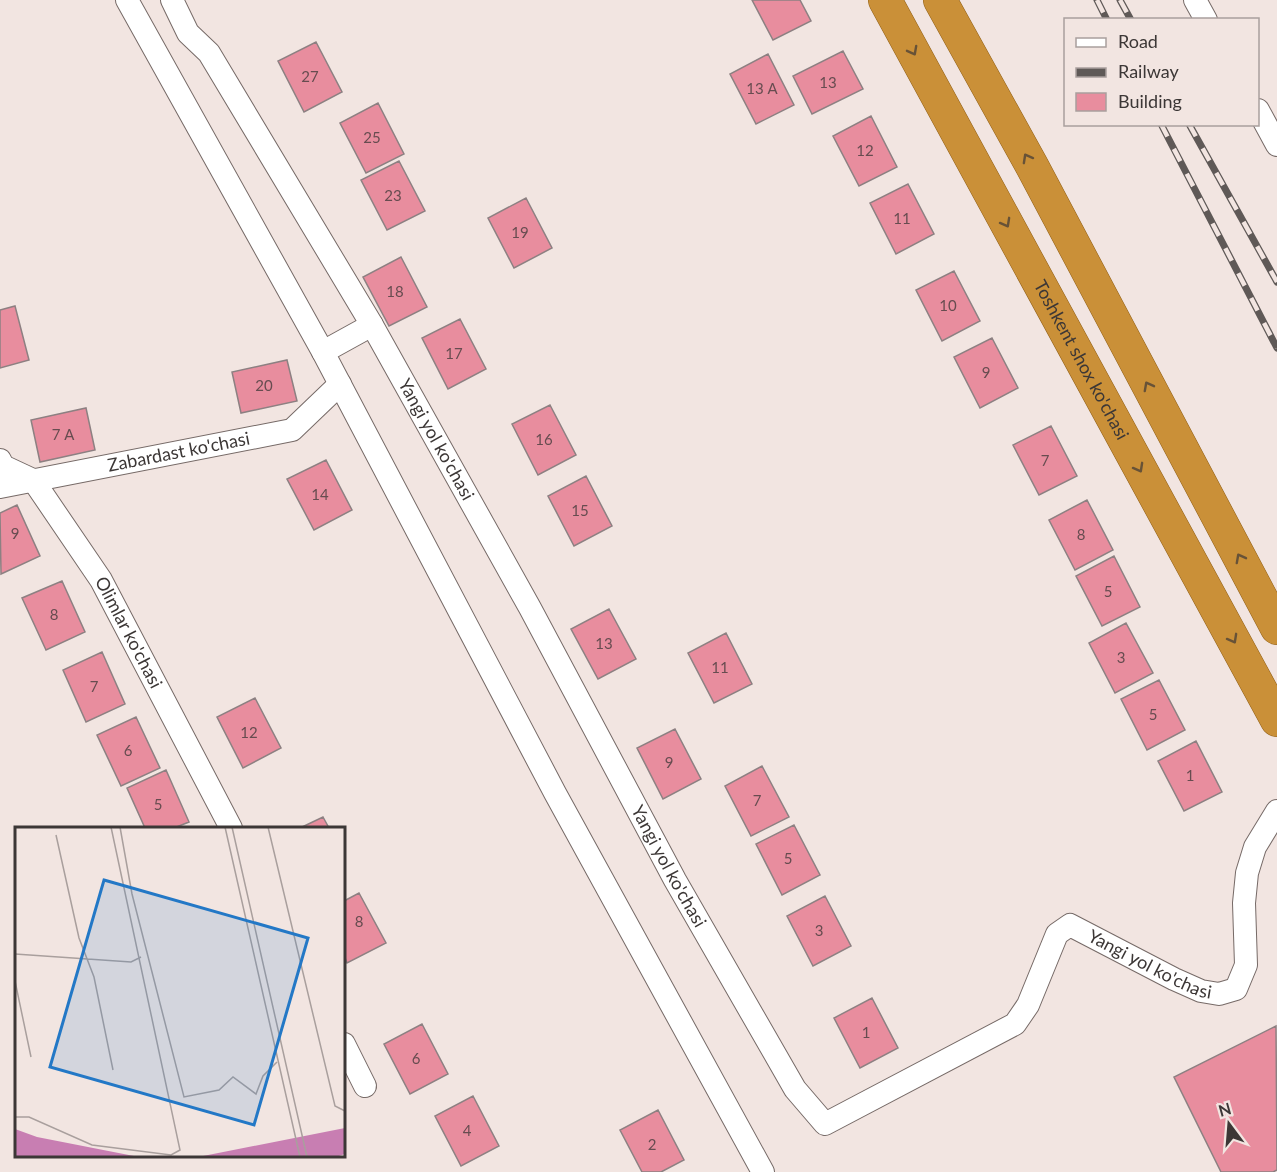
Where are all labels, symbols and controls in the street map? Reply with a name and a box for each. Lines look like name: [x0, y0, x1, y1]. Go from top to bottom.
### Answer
legend: [1064, 18, 1259, 126]
text: Road: [1118, 30, 1158, 52]
one-way arrow: [906, 45, 917, 56]
text: Railway: [1118, 60, 1179, 82]
house number: 27: [301, 67, 319, 85]
house number: 13: [819, 73, 837, 91]
house number: 13 А: [746, 79, 779, 97]
text: Building: [1118, 90, 1182, 112]
house number: 25: [363, 128, 381, 146]
house number: 12: [856, 141, 874, 159]
one-way arrow: [1023, 154, 1034, 164]
house number: 23: [384, 186, 402, 204]
house number: 11: [893, 209, 911, 227]
one-way arrow: [999, 217, 1010, 227]
house number: 19: [511, 223, 529, 241]
street label: Toshkent shox ko'chasi: [1030, 276, 1134, 443]
house number: 18: [386, 282, 404, 300]
house number: 10: [939, 296, 957, 314]
house number: 17: [445, 344, 463, 362]
house number: 9: [982, 363, 990, 381]
street label: Yangi yol ko'chasi: [394, 374, 480, 504]
house number: 20: [255, 376, 273, 394]
one-way arrow: [1144, 381, 1155, 392]
house number: 7 А: [52, 425, 75, 443]
street label: Zabardast ko'chasi: [105, 427, 251, 476]
house number: 16: [535, 430, 553, 448]
house number: 7: [1041, 451, 1050, 469]
one-way arrow: [1132, 461, 1143, 472]
house number: 14: [311, 485, 329, 503]
house number: 15: [571, 501, 589, 519]
house number: 9: [11, 524, 19, 542]
house number: 8: [1077, 525, 1085, 543]
one-way arrow: [1236, 554, 1247, 564]
street label: Olimlar ko'chasi: [91, 572, 168, 692]
house number: 5: [1104, 582, 1112, 600]
house number: 8: [50, 605, 58, 623]
one-way arrow: [1226, 633, 1237, 643]
house number: 13: [595, 634, 613, 652]
house number: 3: [1117, 648, 1125, 666]
house number: 11: [711, 658, 729, 676]
house number: 7: [90, 677, 99, 695]
house number: 5: [1149, 705, 1157, 723]
house number: 12: [240, 723, 258, 741]
house number: 6: [124, 741, 133, 759]
house number: 9: [665, 753, 673, 771]
house number: 1: [1186, 766, 1194, 784]
house number: 7: [753, 791, 762, 809]
house number: 5: [154, 795, 162, 813]
street label: Yangi yol ko'chasi: [627, 801, 712, 931]
inset map: [15, 827, 345, 1157]
house number: 5: [784, 849, 792, 867]
house number: 8: [355, 912, 363, 930]
house number: 3: [815, 921, 823, 939]
street label: Yangi yol ko'chasi: [1085, 924, 1214, 1003]
house number: 1: [862, 1023, 870, 1041]
house number: 6: [412, 1049, 421, 1067]
north arrow: [1199, 1094, 1259, 1154]
text: N: [1216, 1098, 1233, 1120]
house number: 4: [463, 1121, 472, 1139]
house number: 2: [648, 1135, 656, 1153]

